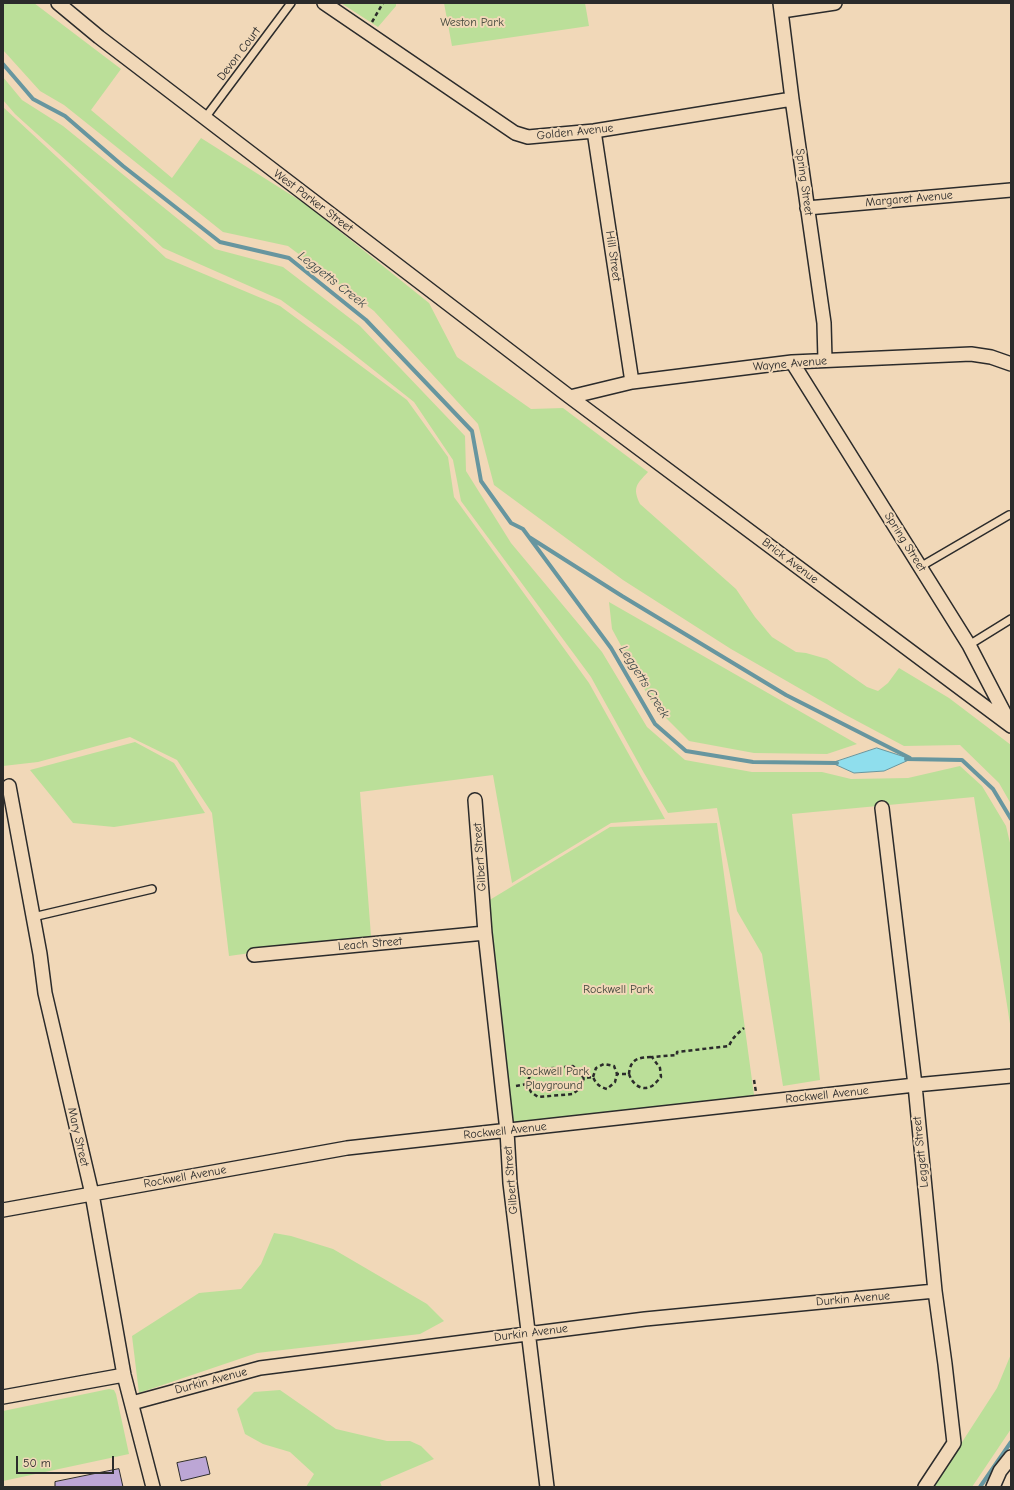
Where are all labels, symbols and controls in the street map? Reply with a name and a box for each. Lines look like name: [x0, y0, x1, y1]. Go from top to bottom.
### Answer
park label: Weston Park: [440, 16, 504, 30]
street label: Devon Court: [214, 24, 264, 84]
street label: Golden Avenue: [536, 121, 614, 143]
street label: Spring Street: [792, 148, 816, 216]
street label: West Parker Street: [270, 166, 356, 236]
street label: Margaret Avenue: [865, 188, 953, 210]
street label: Hill Street: [602, 230, 624, 282]
water label: Leggetts Creek: [294, 248, 370, 312]
street label: Wayne Avenue: [752, 354, 828, 374]
street label: Spring Street: [881, 510, 929, 574]
street label: Brick Avenue: [759, 535, 821, 587]
water label: Leggetts Creek: [615, 643, 673, 721]
street label: Gilbert Street: [470, 822, 490, 892]
street label: Leach Street: [337, 934, 403, 954]
park label: Rockwell Park: [583, 983, 653, 997]
park label: Rockwell Park Playground: [519, 1065, 589, 1093]
street label: Rockwell Avenue: [785, 1083, 869, 1107]
street label: Mary Street: [64, 1106, 92, 1168]
street label: Leggett Street: [910, 1116, 932, 1188]
street label: Rockwell Avenue: [463, 1119, 547, 1143]
street label: Gilbert Street: [501, 1145, 521, 1215]
street label: Rockwell Avenue: [143, 1163, 227, 1191]
street label: Durkin Avenue: [815, 1289, 891, 1309]
street label: Durkin Avenue: [493, 1321, 569, 1345]
street label: Durkin Avenue: [173, 1364, 249, 1398]
scale bar: [18, 1448, 116, 1474]
text: 50 m: [23, 1456, 51, 1470]

